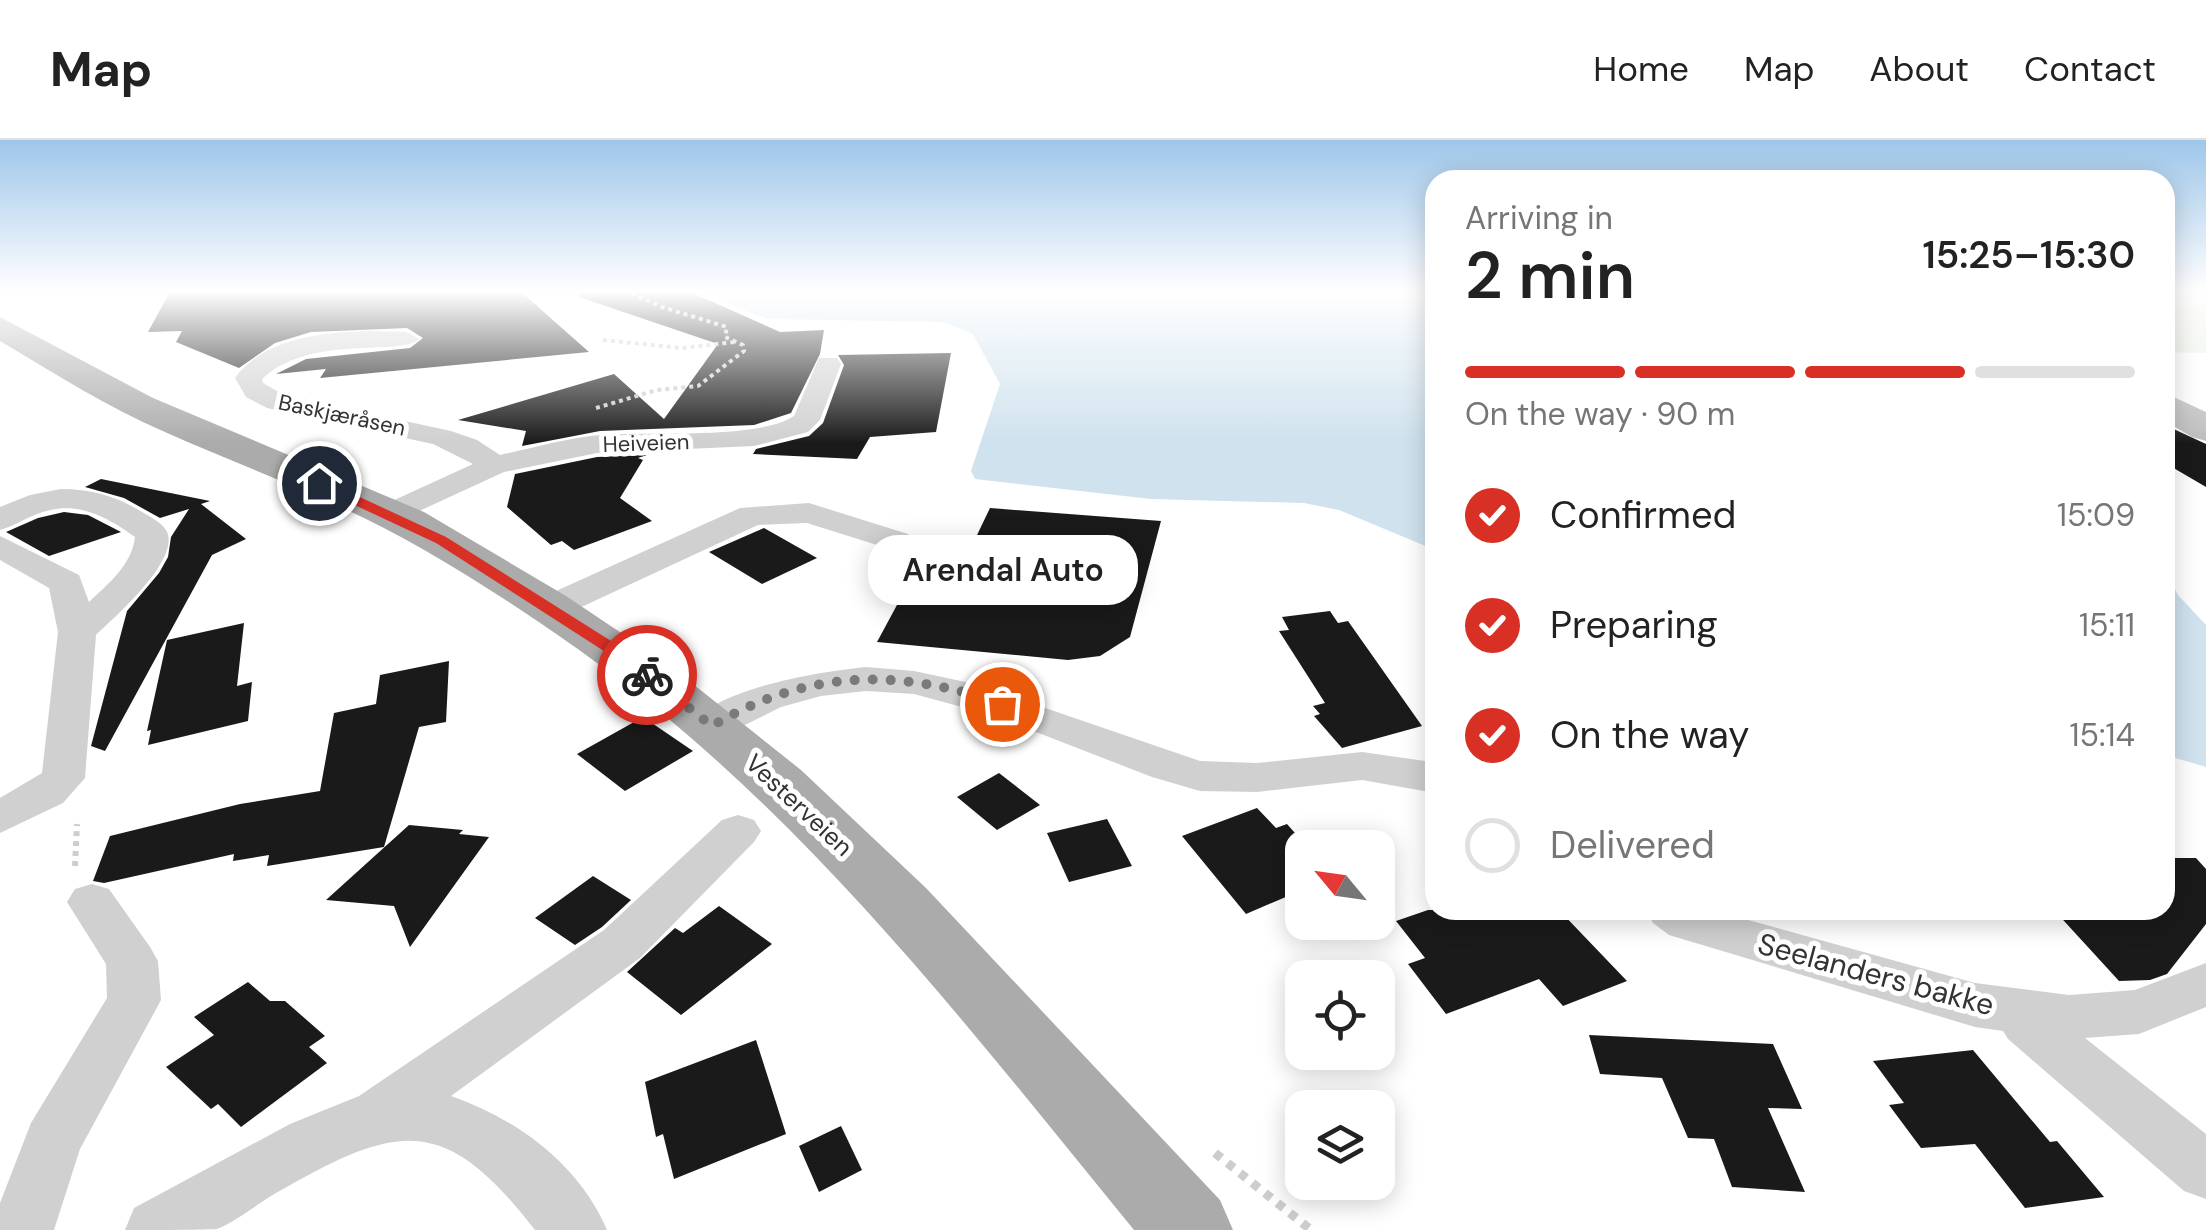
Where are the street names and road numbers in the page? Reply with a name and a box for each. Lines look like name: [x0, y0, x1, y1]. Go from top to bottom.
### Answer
street label: Baskjæråsen: [276, 387, 408, 443]
street label: Heiveien: [602, 427, 690, 459]
street label: Vesterveien: [738, 747, 860, 863]
street label: Seelanders bakke: [1754, 924, 1998, 1024]

